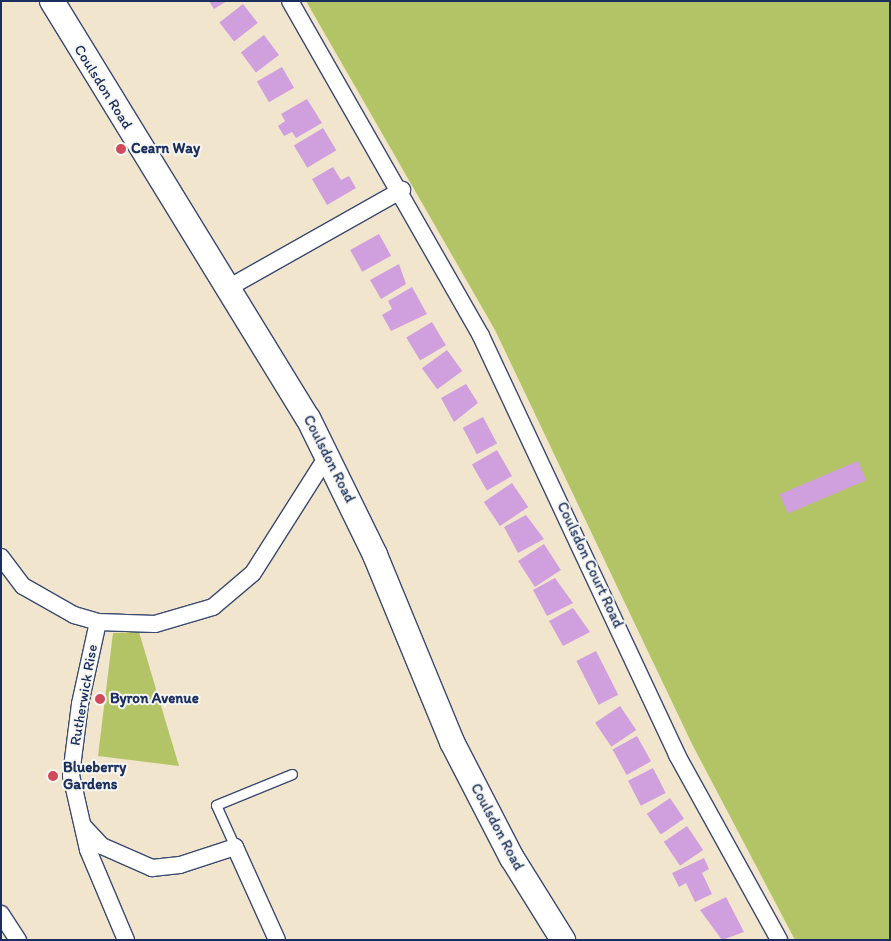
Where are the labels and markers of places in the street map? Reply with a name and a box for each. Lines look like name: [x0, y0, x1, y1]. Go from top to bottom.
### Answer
place label: Cearn Way: [131, 140, 200, 158]
marker: Cearn Way: [115, 143, 127, 155]
place label: Byron Avenue: [110, 690, 199, 708]
marker: Byron Avenue: [94, 693, 106, 705]
place label: Blueberry Gardens: [63, 758, 126, 793]
marker: Blueberry Gardens: [47, 770, 59, 782]

